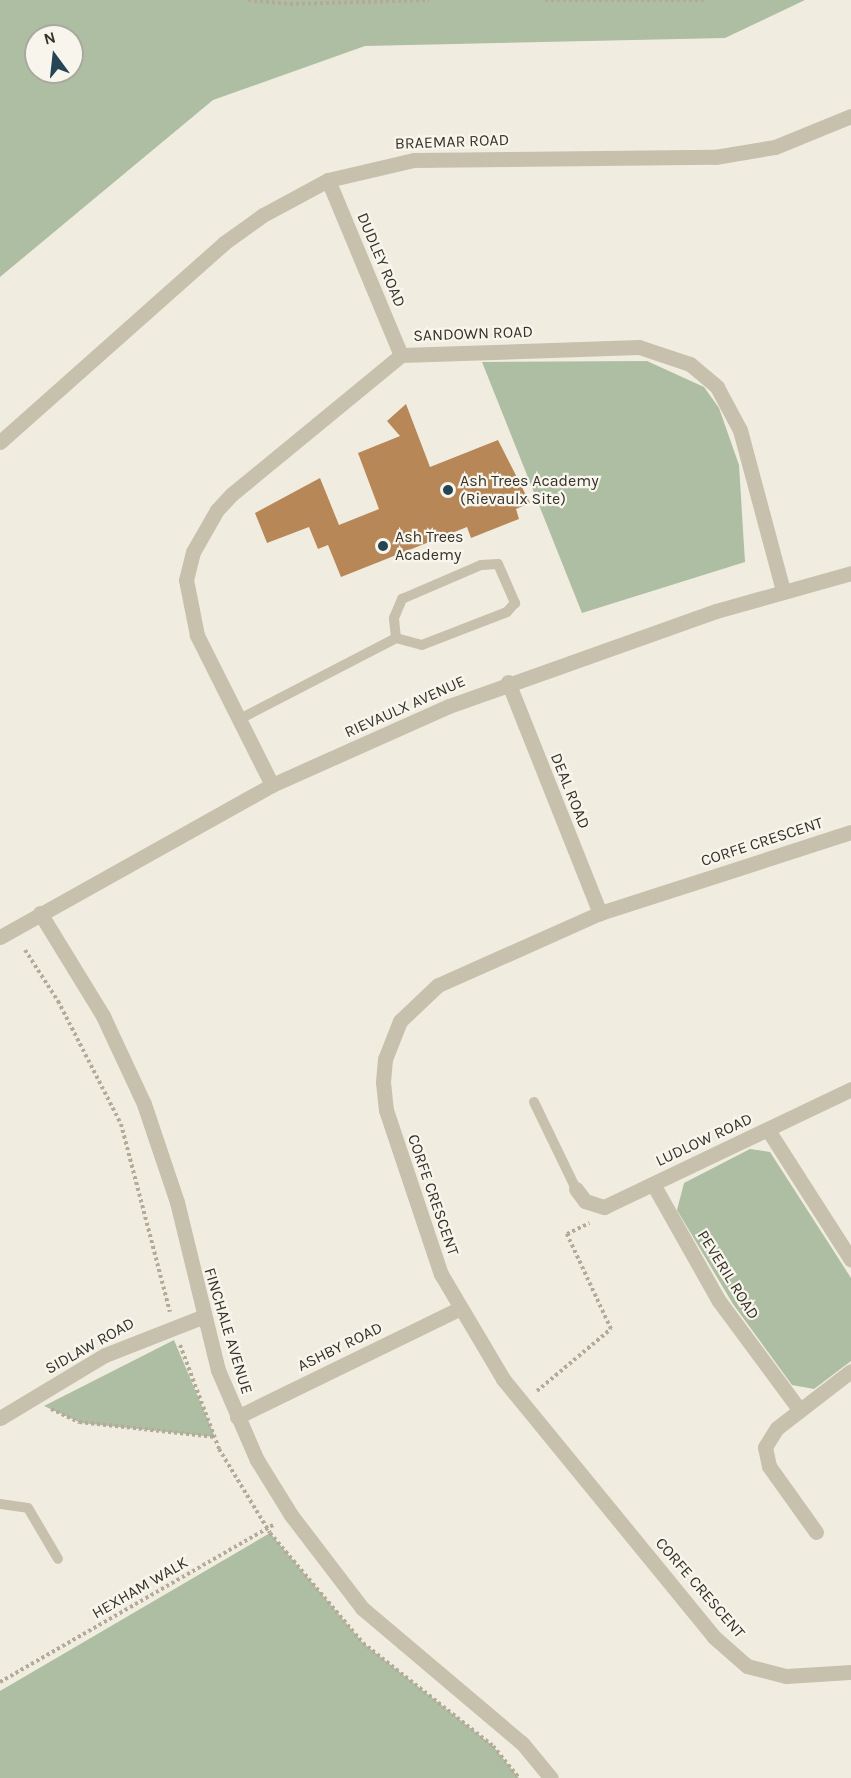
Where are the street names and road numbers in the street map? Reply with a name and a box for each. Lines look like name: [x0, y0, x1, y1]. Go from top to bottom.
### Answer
street label: BRAEMAR ROAD: [395, 130, 509, 154]
street label: DUDLEY ROAD: [353, 210, 409, 310]
street label: SANDOWN ROAD: [413, 322, 533, 346]
street label: RIEVAULX AVENUE: [342, 672, 468, 742]
street label: DEAL ROAD: [546, 750, 594, 832]
street label: CORFE CRESCENT: [699, 813, 825, 871]
street label: LUDLOW ROAD: [653, 1109, 755, 1171]
street label: CORFE CRESCENT: [403, 1132, 463, 1258]
street label: PEVERIL ROAD: [693, 1227, 763, 1323]
street label: FINCHALE AVENUE: [200, 1266, 256, 1396]
street label: SIDLAW ROAD: [42, 1314, 138, 1378]
street label: ASHBY ROAD: [294, 1318, 386, 1376]
street label: CORFE CRESCENT: [651, 1534, 749, 1642]
street label: HEXHAM WALK: [89, 1553, 191, 1623]

